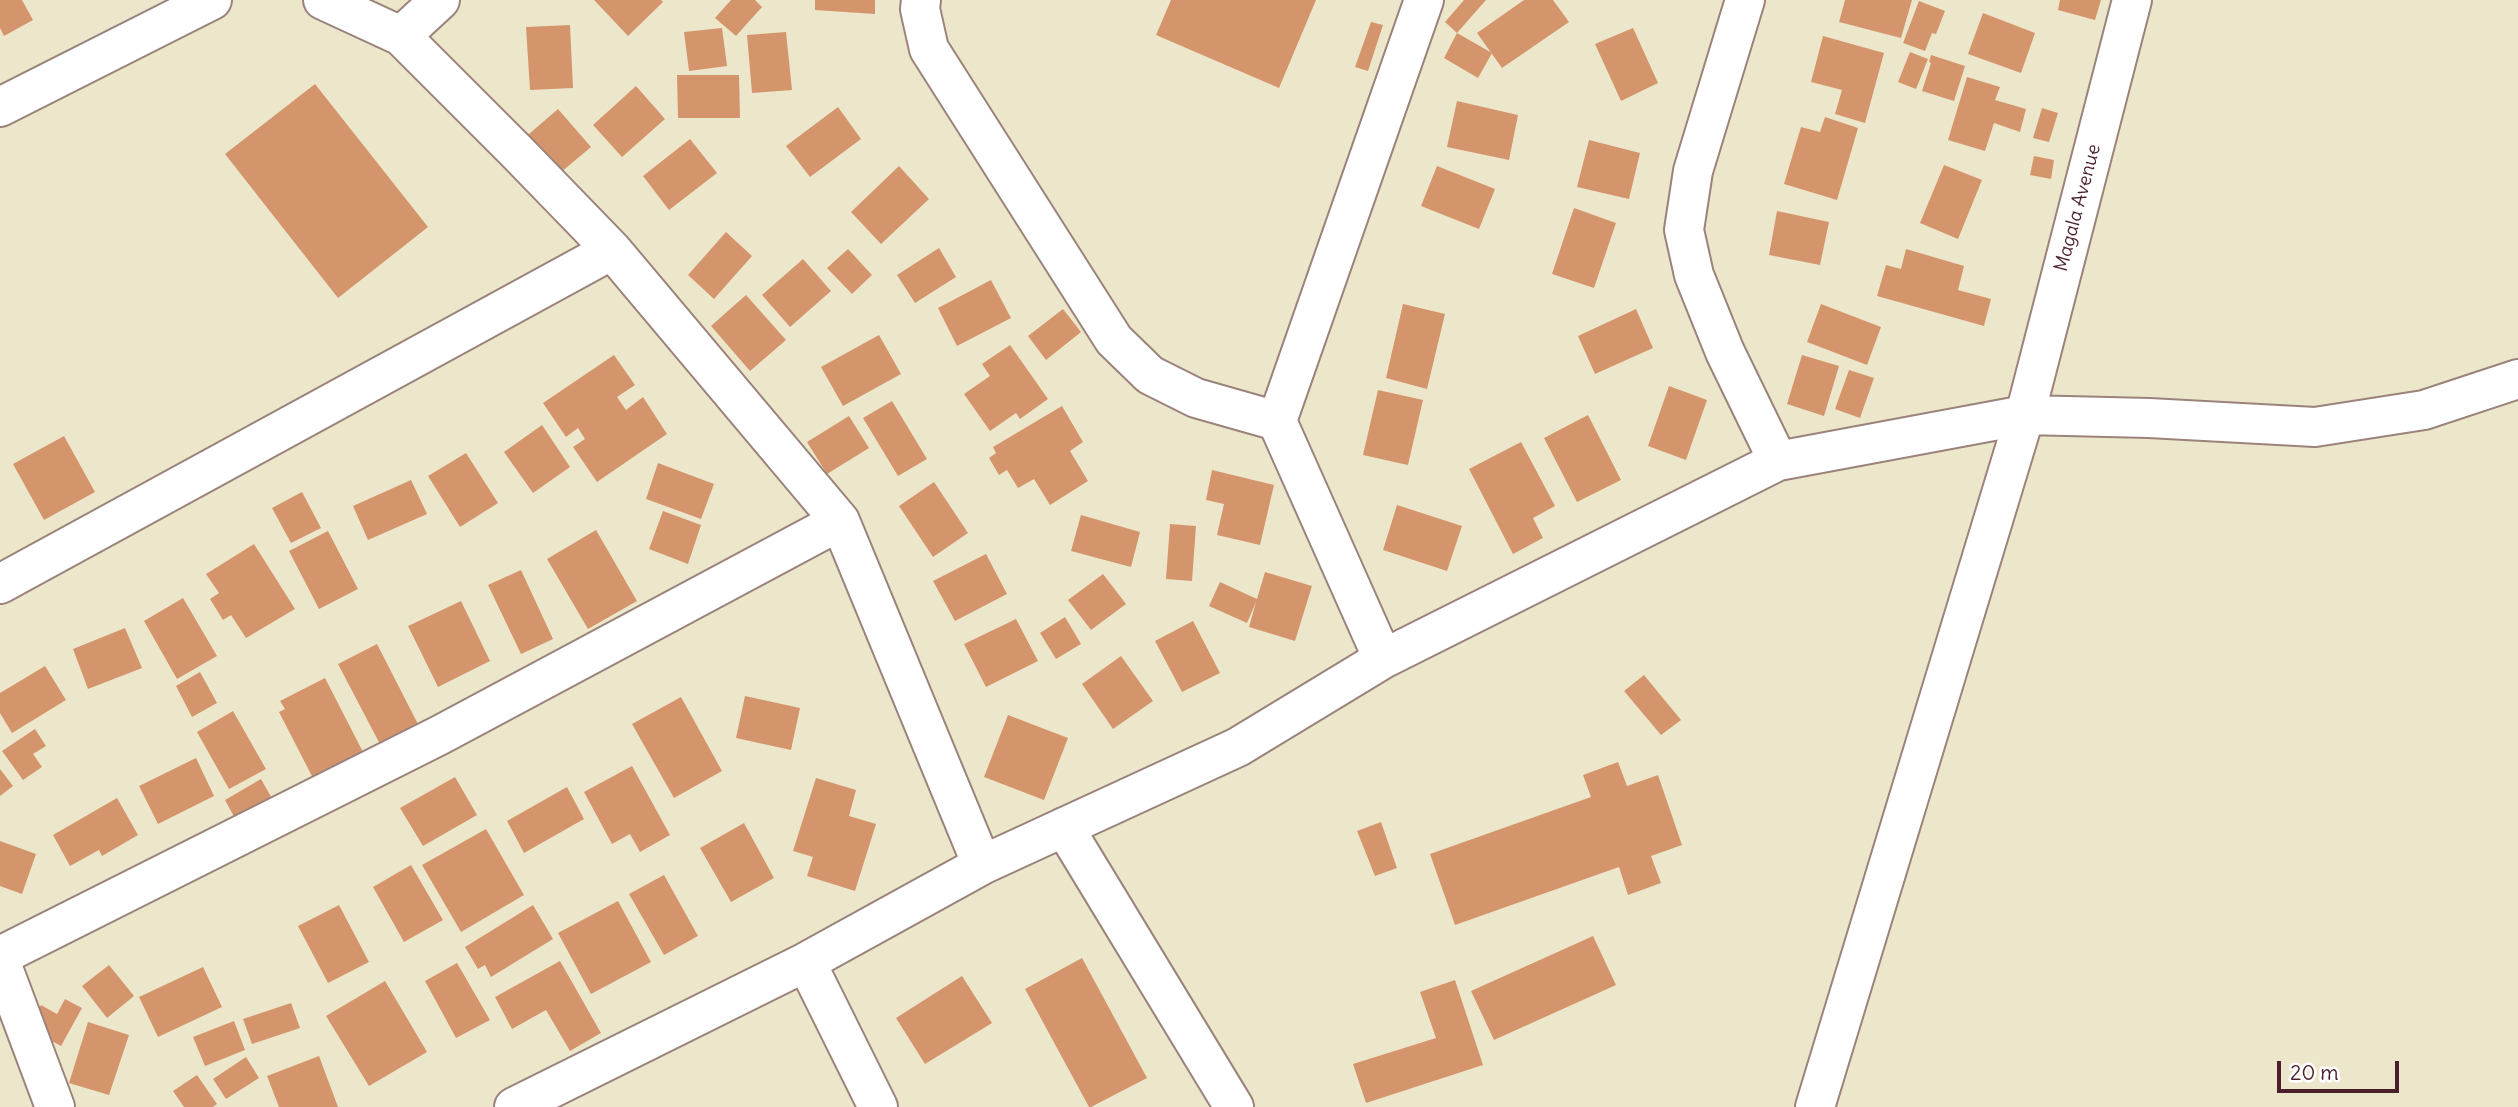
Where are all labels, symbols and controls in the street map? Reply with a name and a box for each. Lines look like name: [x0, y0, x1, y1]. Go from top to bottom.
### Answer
street label: Magala Avenue: [2050, 142, 2106, 274]
scale bar: [2280, 1048, 2402, 1092]
text: 20 m: [2290, 1059, 2339, 1086]

